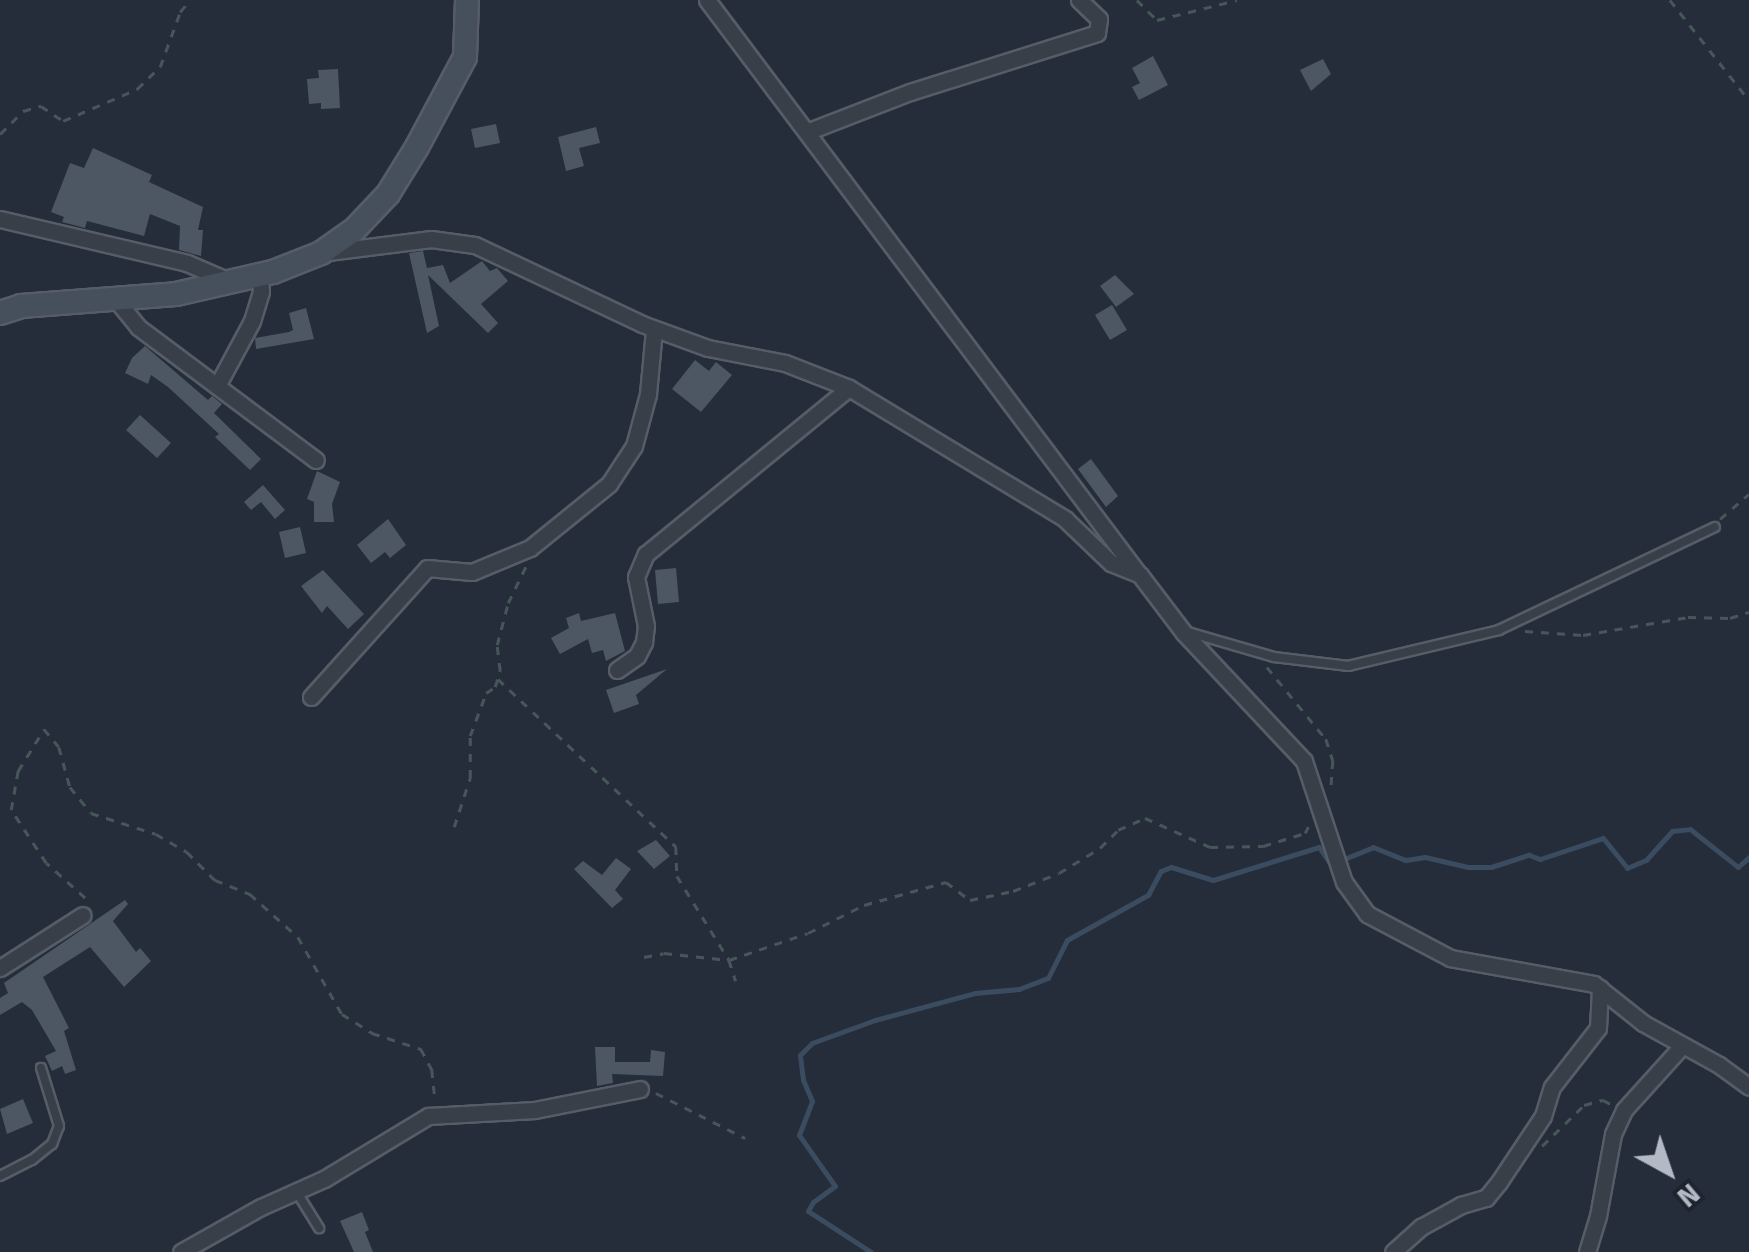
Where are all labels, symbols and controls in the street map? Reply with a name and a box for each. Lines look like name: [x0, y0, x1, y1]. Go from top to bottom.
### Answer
north arrow: [1619, 1122, 1719, 1222]
text: N: [1671, 1177, 1706, 1214]

